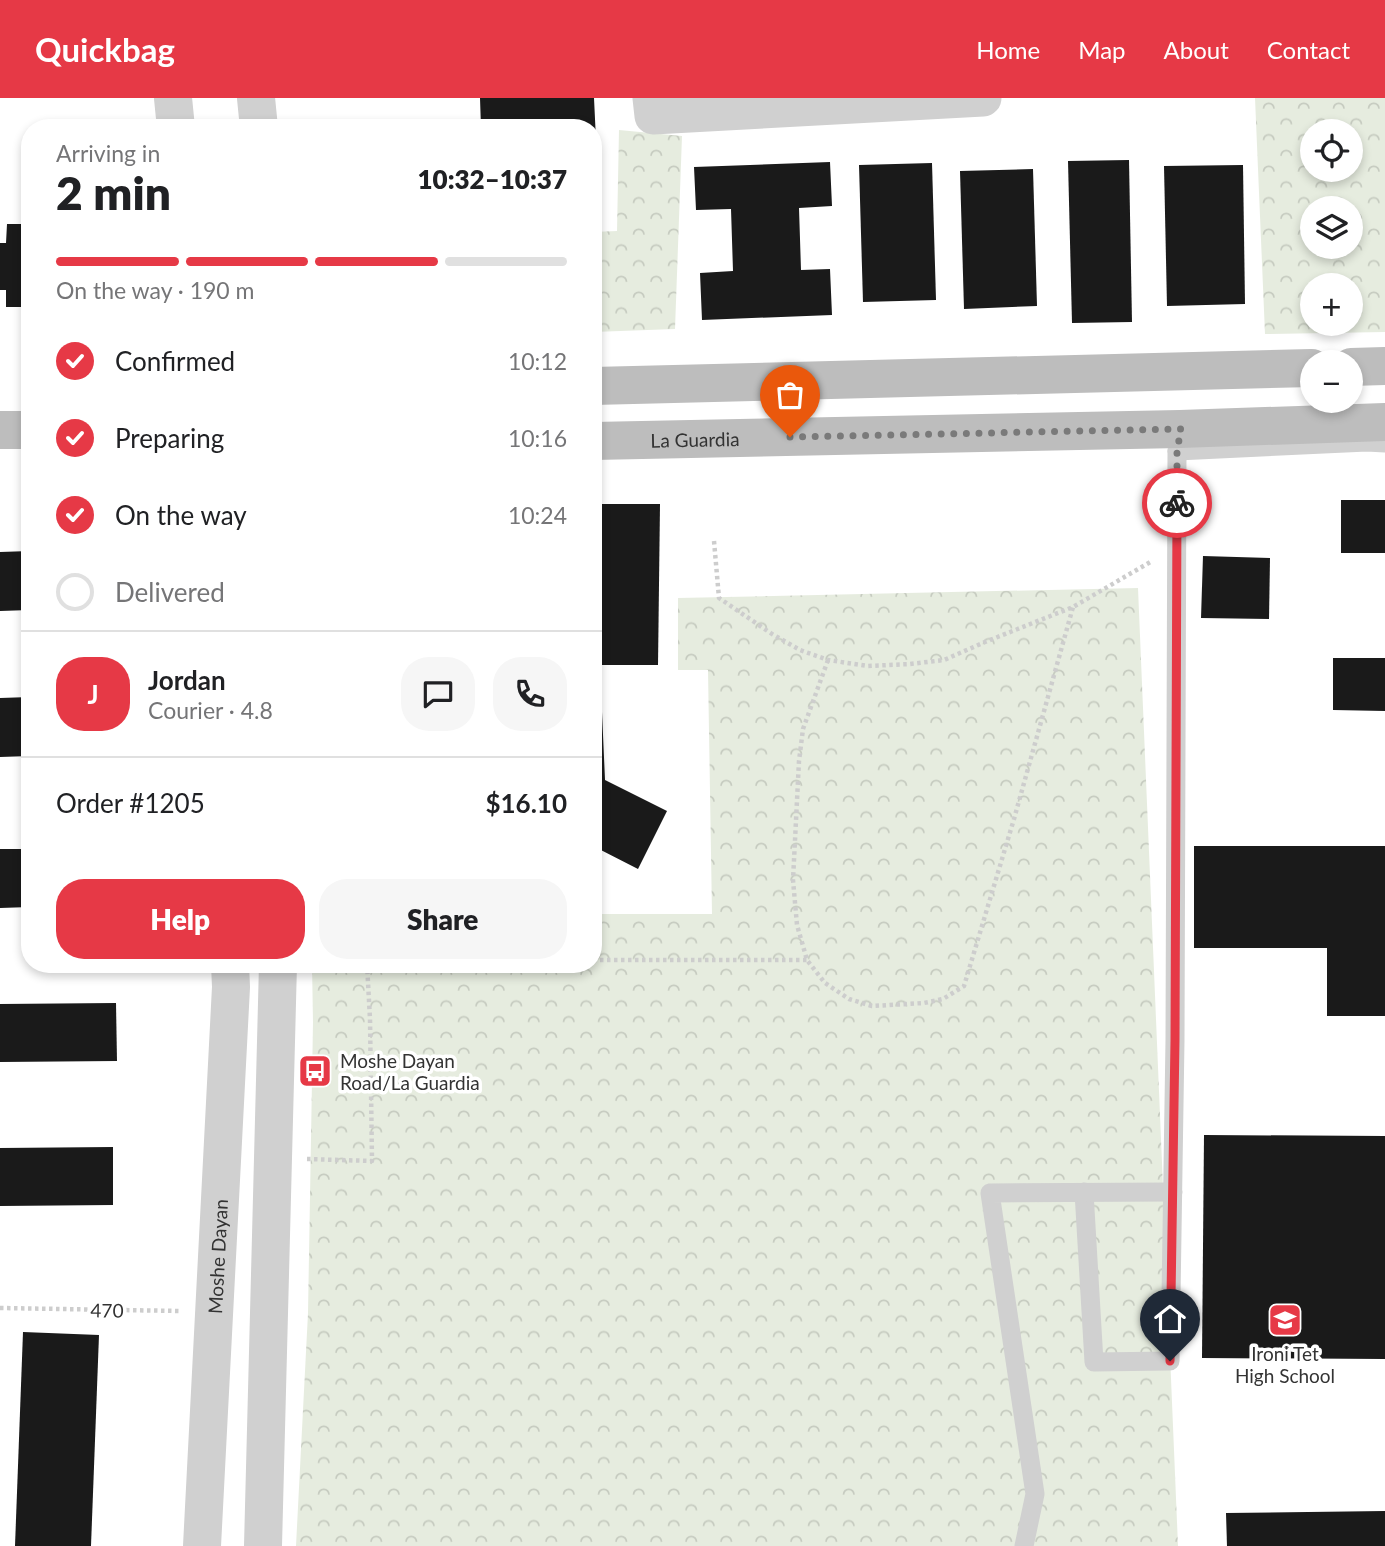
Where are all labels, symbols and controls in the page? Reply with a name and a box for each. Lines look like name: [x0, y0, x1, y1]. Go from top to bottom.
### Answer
text: Quickbag: [35, 29, 175, 69]
text: Home: [976, 35, 1040, 64]
text: Map: [1078, 35, 1126, 64]
text: About: [1164, 35, 1229, 64]
text: Contact: [1267, 35, 1350, 64]
map controls: [1300, 119, 1363, 413]
button: locate: [1300, 119, 1363, 182]
text: Arriving in: [56, 139, 160, 167]
text: 10:32–10:37: [417, 163, 567, 195]
text: 2 min: [56, 165, 171, 220]
button: layers: [1300, 196, 1363, 259]
button: +: [1300, 273, 1363, 336]
text: On the way · 190 m: [56, 276, 255, 304]
icon: check: [56, 342, 94, 380]
text: Confirmed: [115, 345, 235, 377]
text: 10:12: [508, 347, 567, 375]
button: −: [1300, 350, 1363, 413]
pin: [760, 365, 820, 437]
icon: bag: [771, 376, 809, 414]
icon: check: [56, 419, 94, 457]
text: Preparing: [115, 422, 224, 454]
text: 10:16: [508, 424, 567, 452]
street label: La Guardia: [650, 427, 740, 451]
courier: [1142, 468, 1212, 538]
icon: bike: [1158, 484, 1196, 522]
icon: check: [56, 496, 94, 534]
text: On the way: [115, 499, 247, 531]
text: 10:24: [508, 501, 567, 529]
text: Delivered: [115, 576, 225, 608]
button: chat: [401, 657, 475, 731]
button: phone: [493, 657, 567, 731]
text: Jordan: [148, 664, 226, 696]
text: J: [87, 678, 99, 710]
text: Courier · 4.8: [148, 696, 273, 724]
text: Order #1205: [56, 787, 205, 819]
text: $16.10: [485, 787, 567, 819]
button: Help: [56, 879, 305, 959]
button: Share: [319, 879, 567, 959]
place label: Moshe Dayan Road/La Guardia: [340, 1049, 480, 1094]
bus stop icon: Moshe Dayan Road/La Guardia: [296, 1052, 334, 1090]
street label: Moshe Dayan: [203, 1198, 231, 1314]
pin: [1140, 1289, 1200, 1361]
street label: 470: [90, 1298, 124, 1322]
icon: home: [1151, 1300, 1189, 1338]
school or university icon: Ironi Tet High School: [1266, 1301, 1304, 1339]
place label: Ironi Tet High School: [1235, 1342, 1335, 1387]

